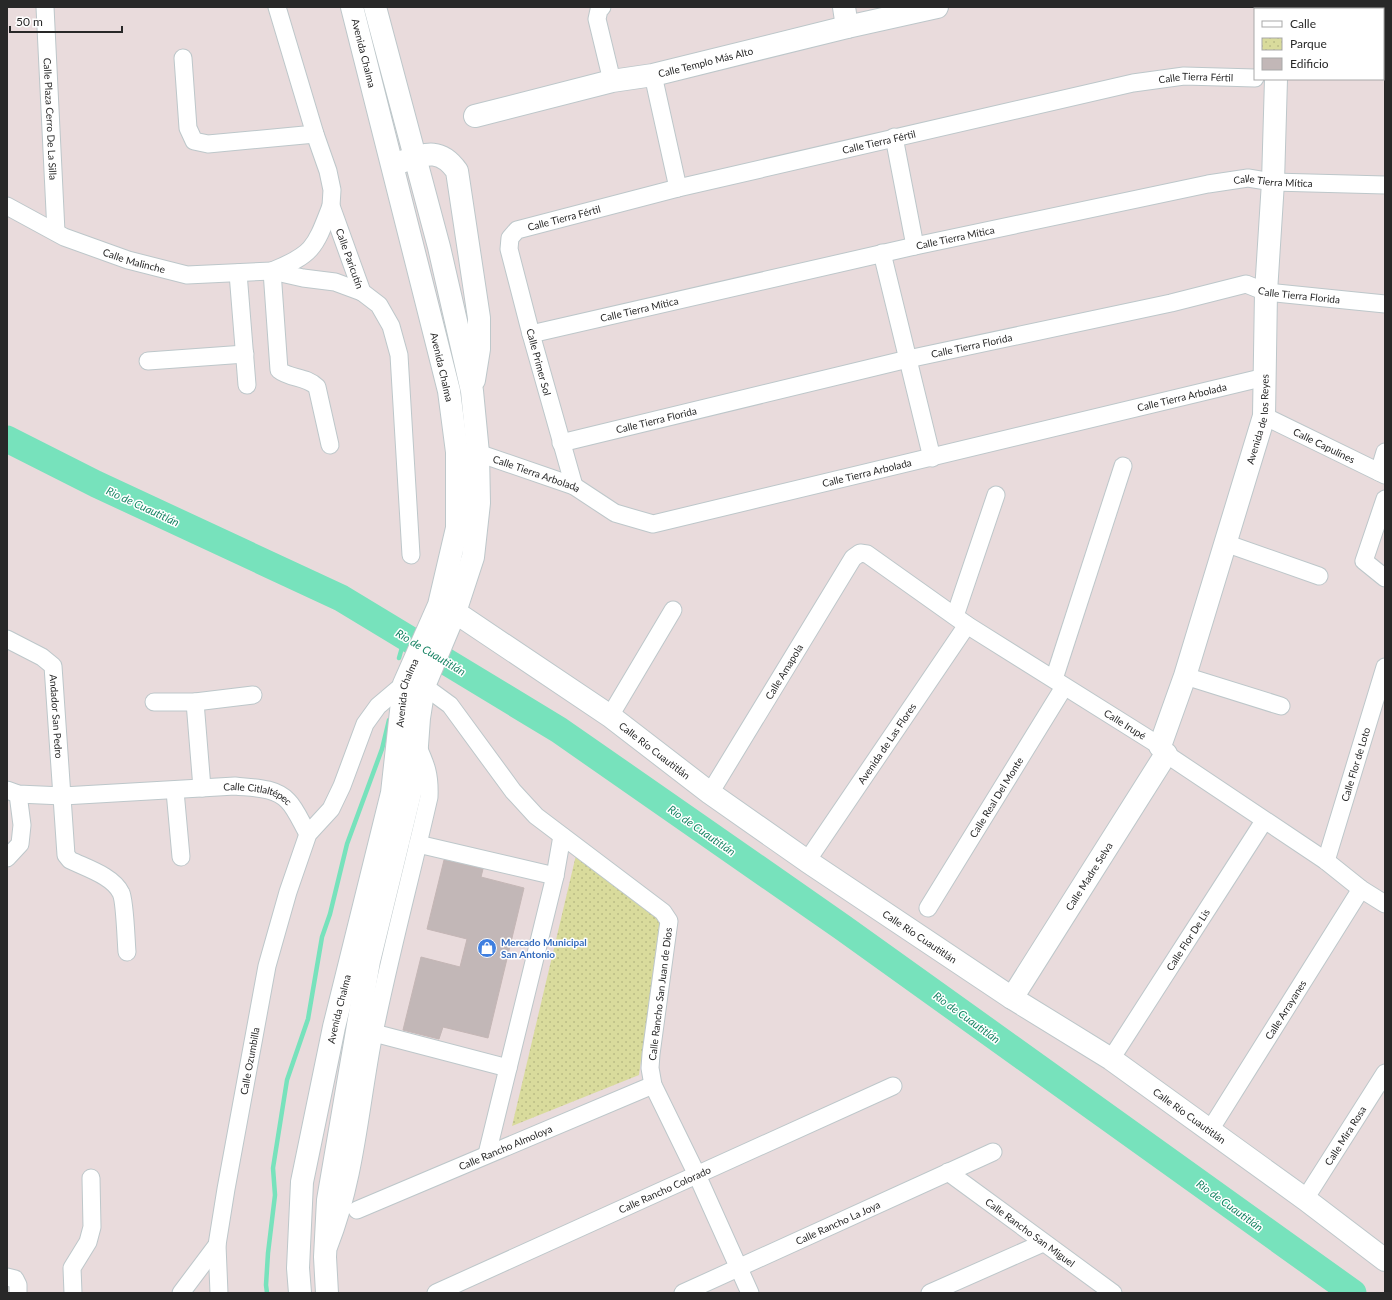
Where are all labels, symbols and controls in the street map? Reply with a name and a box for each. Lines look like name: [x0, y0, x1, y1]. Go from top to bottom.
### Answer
scale bar: [10, 8, 122, 34]
legend: [1254, 8, 1384, 80]
text: 50 m: [16, 14, 43, 29]
text: Calle: [1290, 16, 1316, 31]
street label: Avenida Chalma: [350, 17, 378, 89]
text: Parque: [1290, 36, 1327, 51]
street label: Calle Templo Más Alto: [657, 44, 755, 80]
text: Edificio: [1290, 56, 1329, 71]
street label: Calle Plaza Cerro De La Silla: [41, 57, 59, 180]
street label: Calle Tierra Fértil: [1158, 70, 1233, 85]
street label: Calle Tierra Fértil: [841, 127, 917, 156]
street label: Calle Tierra Mítica: [1232, 172, 1313, 189]
street label: Calle Tierra Fértil: [526, 202, 602, 233]
street label: Calle Tierra Mítica: [915, 223, 995, 252]
street label: Calle Paricutín: [334, 227, 366, 290]
street label: Calle Malinche: [101, 246, 167, 275]
street label: Calle Tierra Florida: [1256, 283, 1341, 305]
street label: Calle Tierra Mítica: [599, 294, 679, 324]
street label: Calle Primer Sol: [524, 327, 554, 397]
street label: Avenida Chalma: [428, 331, 456, 403]
street label: Calle Tierra Florida: [930, 331, 1013, 360]
street label: Avenida de los Reyes: [1244, 374, 1271, 466]
street label: Calle Tierra Arbolada: [1136, 380, 1228, 414]
street label: Calle Tierra Florida: [615, 404, 698, 435]
street label: Calle Capulines: [1291, 425, 1357, 465]
street label: Calle Tierra Arbolada: [491, 453, 583, 494]
street label: Calle Tierra Arbolada: [821, 456, 913, 489]
water label: Rio de Cuautitlán: [104, 483, 182, 529]
water label: Rio de Cuautitlán: [394, 626, 468, 678]
street label: Calle Amapola: [762, 642, 805, 702]
street label: Avenida Chalma: [393, 657, 420, 728]
street label: Andador San Pedro: [48, 674, 65, 759]
street label: Avenida de Las Flores: [855, 701, 918, 786]
street label: Calle Irupé: [1102, 707, 1148, 742]
street label: Calle Río Cuautitlán: [617, 719, 693, 782]
street label: Calle Flor de Loto: [1338, 725, 1372, 803]
street label: Calle Real Del Monte: [967, 755, 1025, 840]
street label: Calle Citlaltépec: [223, 780, 295, 808]
water label: Rio de Cuautitlán: [666, 802, 738, 858]
street label: Calle Madre Selva: [1063, 840, 1115, 913]
street label: Calle Flor De Lis: [1163, 906, 1212, 973]
street label: Calle Río Cuautitlán: [880, 907, 959, 965]
street label: Calle Rancho San Juan de Dios: [646, 927, 674, 1061]
place label: Mercado Municipal San Antonio: [501, 936, 587, 960]
shop icon: Mercado Municipal San Antonio: [476, 937, 498, 959]
street label: Avenida Chalma: [325, 973, 353, 1045]
street label: Calle Arrayanes: [1262, 978, 1309, 1042]
water label: Rio de Cuautitlán: [931, 989, 1003, 1046]
street label: Calle Ozumbilla: [237, 1026, 262, 1096]
street label: Calle Río Cuautitlán: [1151, 1085, 1228, 1146]
street label: Calle Mira Rosa: [1322, 1104, 1368, 1168]
street label: Calle Rancho Almoloya: [457, 1122, 554, 1172]
street label: Calle Rancho Colorado: [617, 1163, 713, 1215]
water label: Rio de Cuautitlán: [1194, 1177, 1266, 1234]
street label: Calle Rancho San Miguel: [983, 1195, 1077, 1269]
street label: Calle Rancho La Joya: [794, 1198, 882, 1247]

